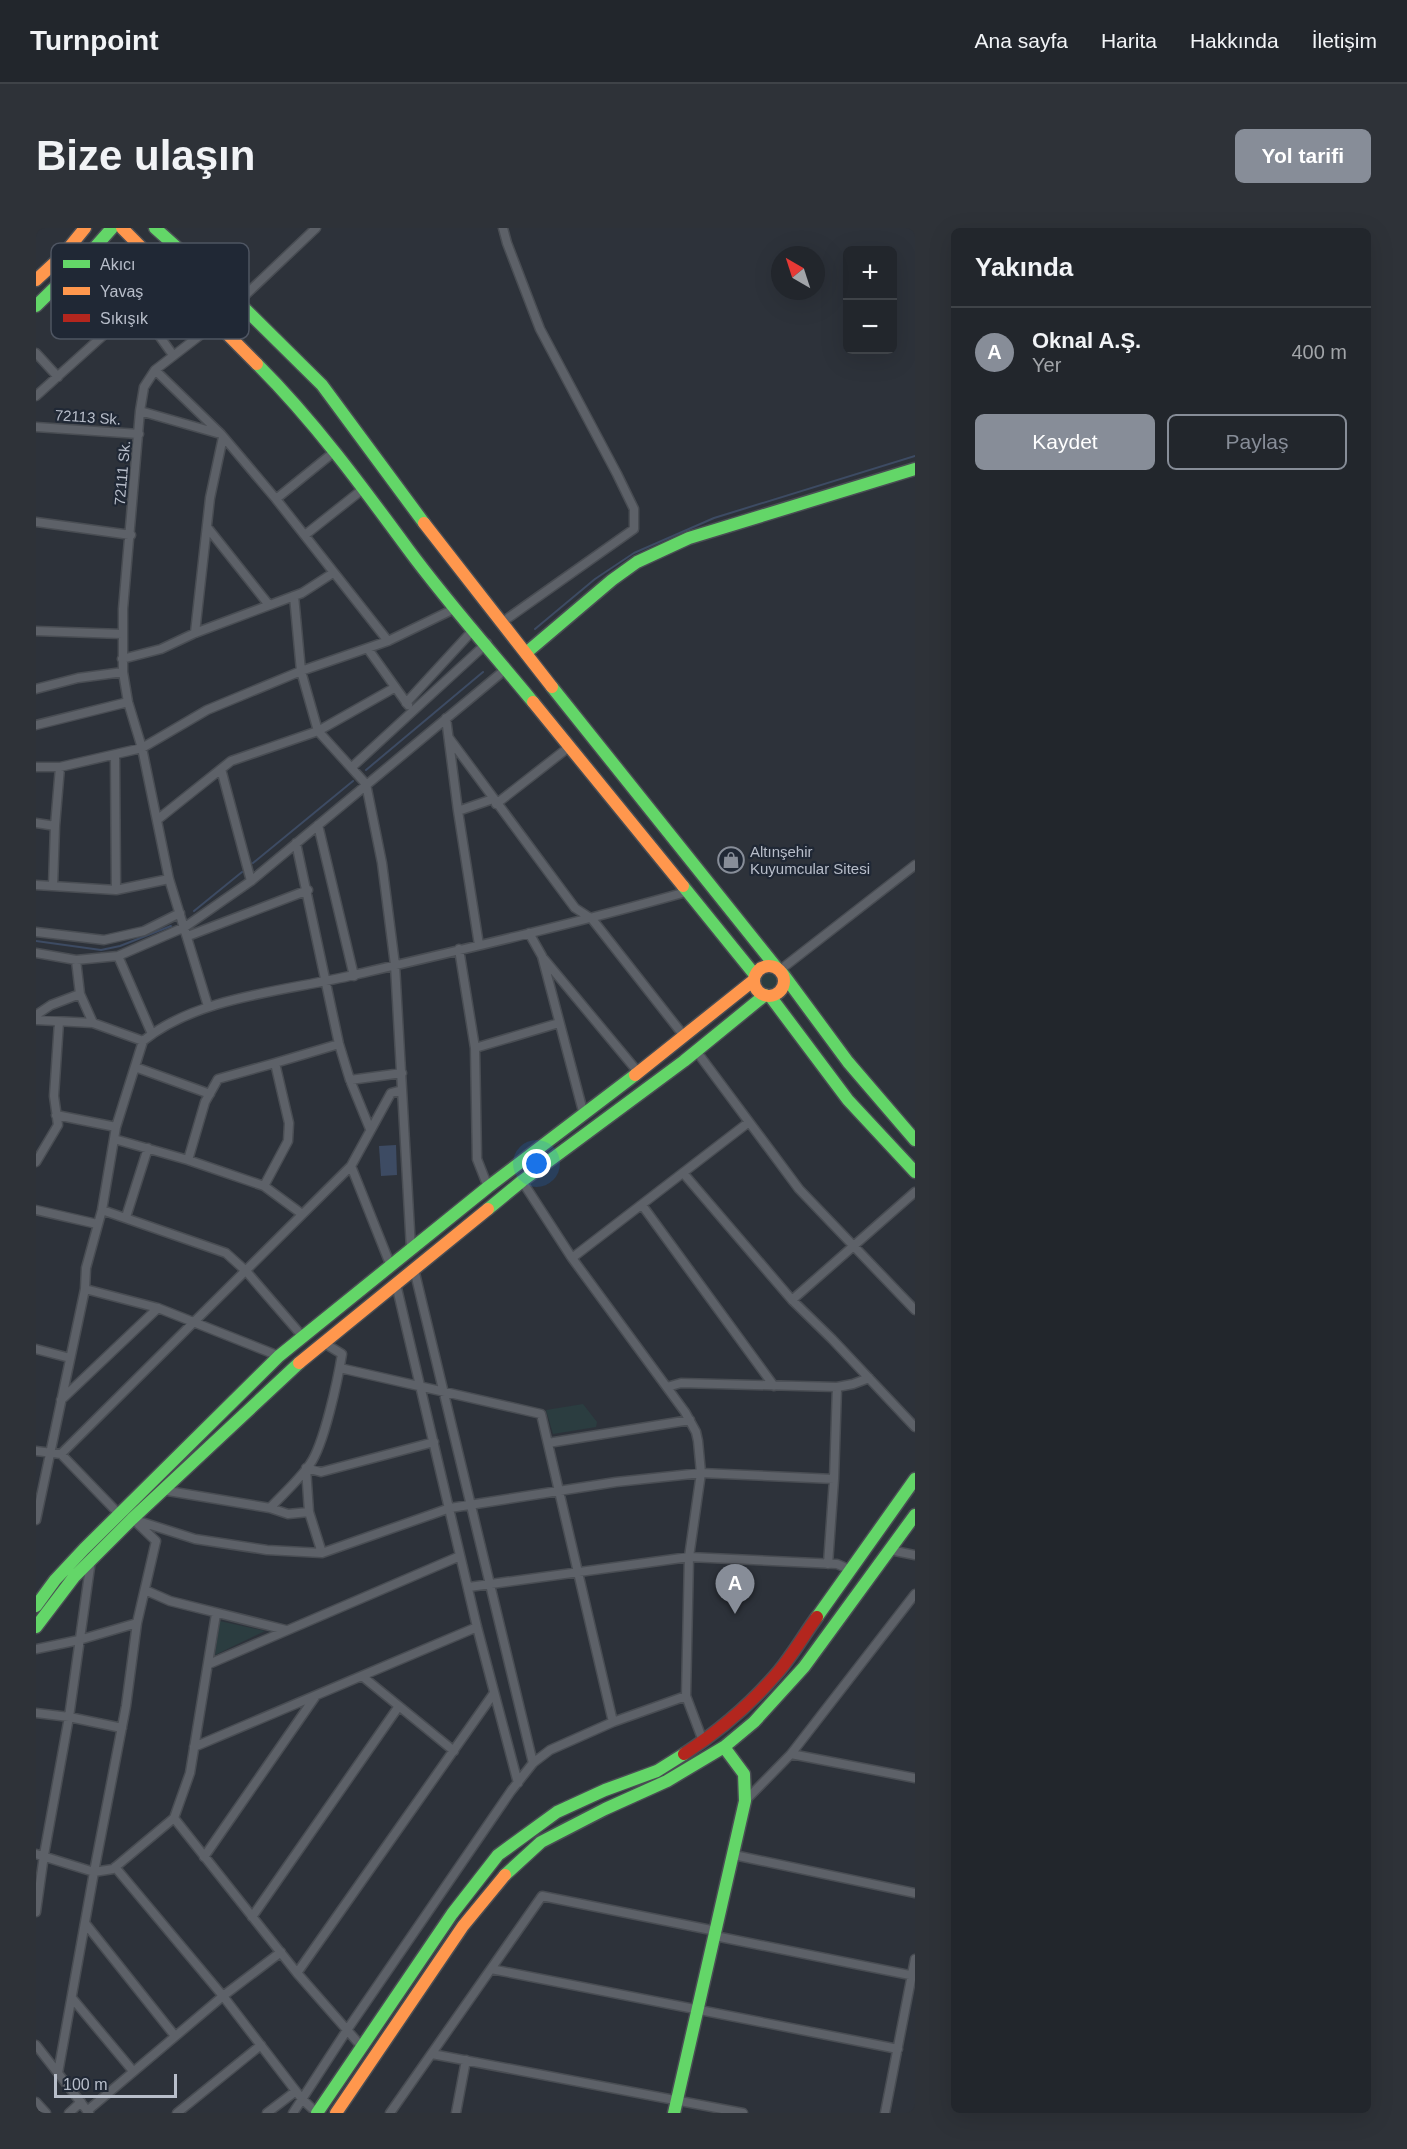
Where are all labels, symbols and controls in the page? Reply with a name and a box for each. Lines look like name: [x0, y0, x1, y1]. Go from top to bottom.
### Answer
text: Turnpoint: [30, 25, 159, 56]
text: Ana sayfa: [975, 29, 1068, 52]
text: Harita: [1101, 29, 1157, 52]
text: Hakkında: [1190, 29, 1279, 52]
text: İletişim: [1312, 29, 1377, 52]
button: Yol tarifi: [1235, 129, 1371, 183]
text: Bize ulaşın: [36, 132, 255, 179]
legend: [51, 243, 249, 339]
north arrow: [771, 246, 825, 300]
map controls: [843, 246, 897, 354]
button: +: [843, 246, 897, 300]
text: Yakında: [975, 252, 1073, 282]
text: Akıcı: [100, 256, 136, 273]
text: Yavaş: [100, 283, 143, 300]
button: −: [843, 300, 897, 354]
text: Sıkışık: [100, 310, 149, 327]
text: Oknal A.Ş.: [1032, 328, 1141, 353]
text: A: [987, 341, 1002, 363]
text: 400 m: [1291, 341, 1347, 363]
text: Yer: [1032, 354, 1061, 376]
street label: 72113 Sk.: [54, 406, 122, 428]
button: Kaydet: [975, 414, 1155, 470]
button: Paylaş: [1167, 414, 1347, 470]
street label: 72111 Sk.: [111, 440, 133, 506]
place label: Altınşehir Kuyumcular Sitesi: [750, 843, 870, 877]
shop icon: Altınşehir Kuyumcular Sitesi: [716, 845, 746, 875]
your location: [522, 1149, 551, 1178]
pin: A: [716, 1564, 754, 1614]
scale bar: [54, 2071, 177, 2098]
text: 100 m: [63, 2076, 107, 2093]

